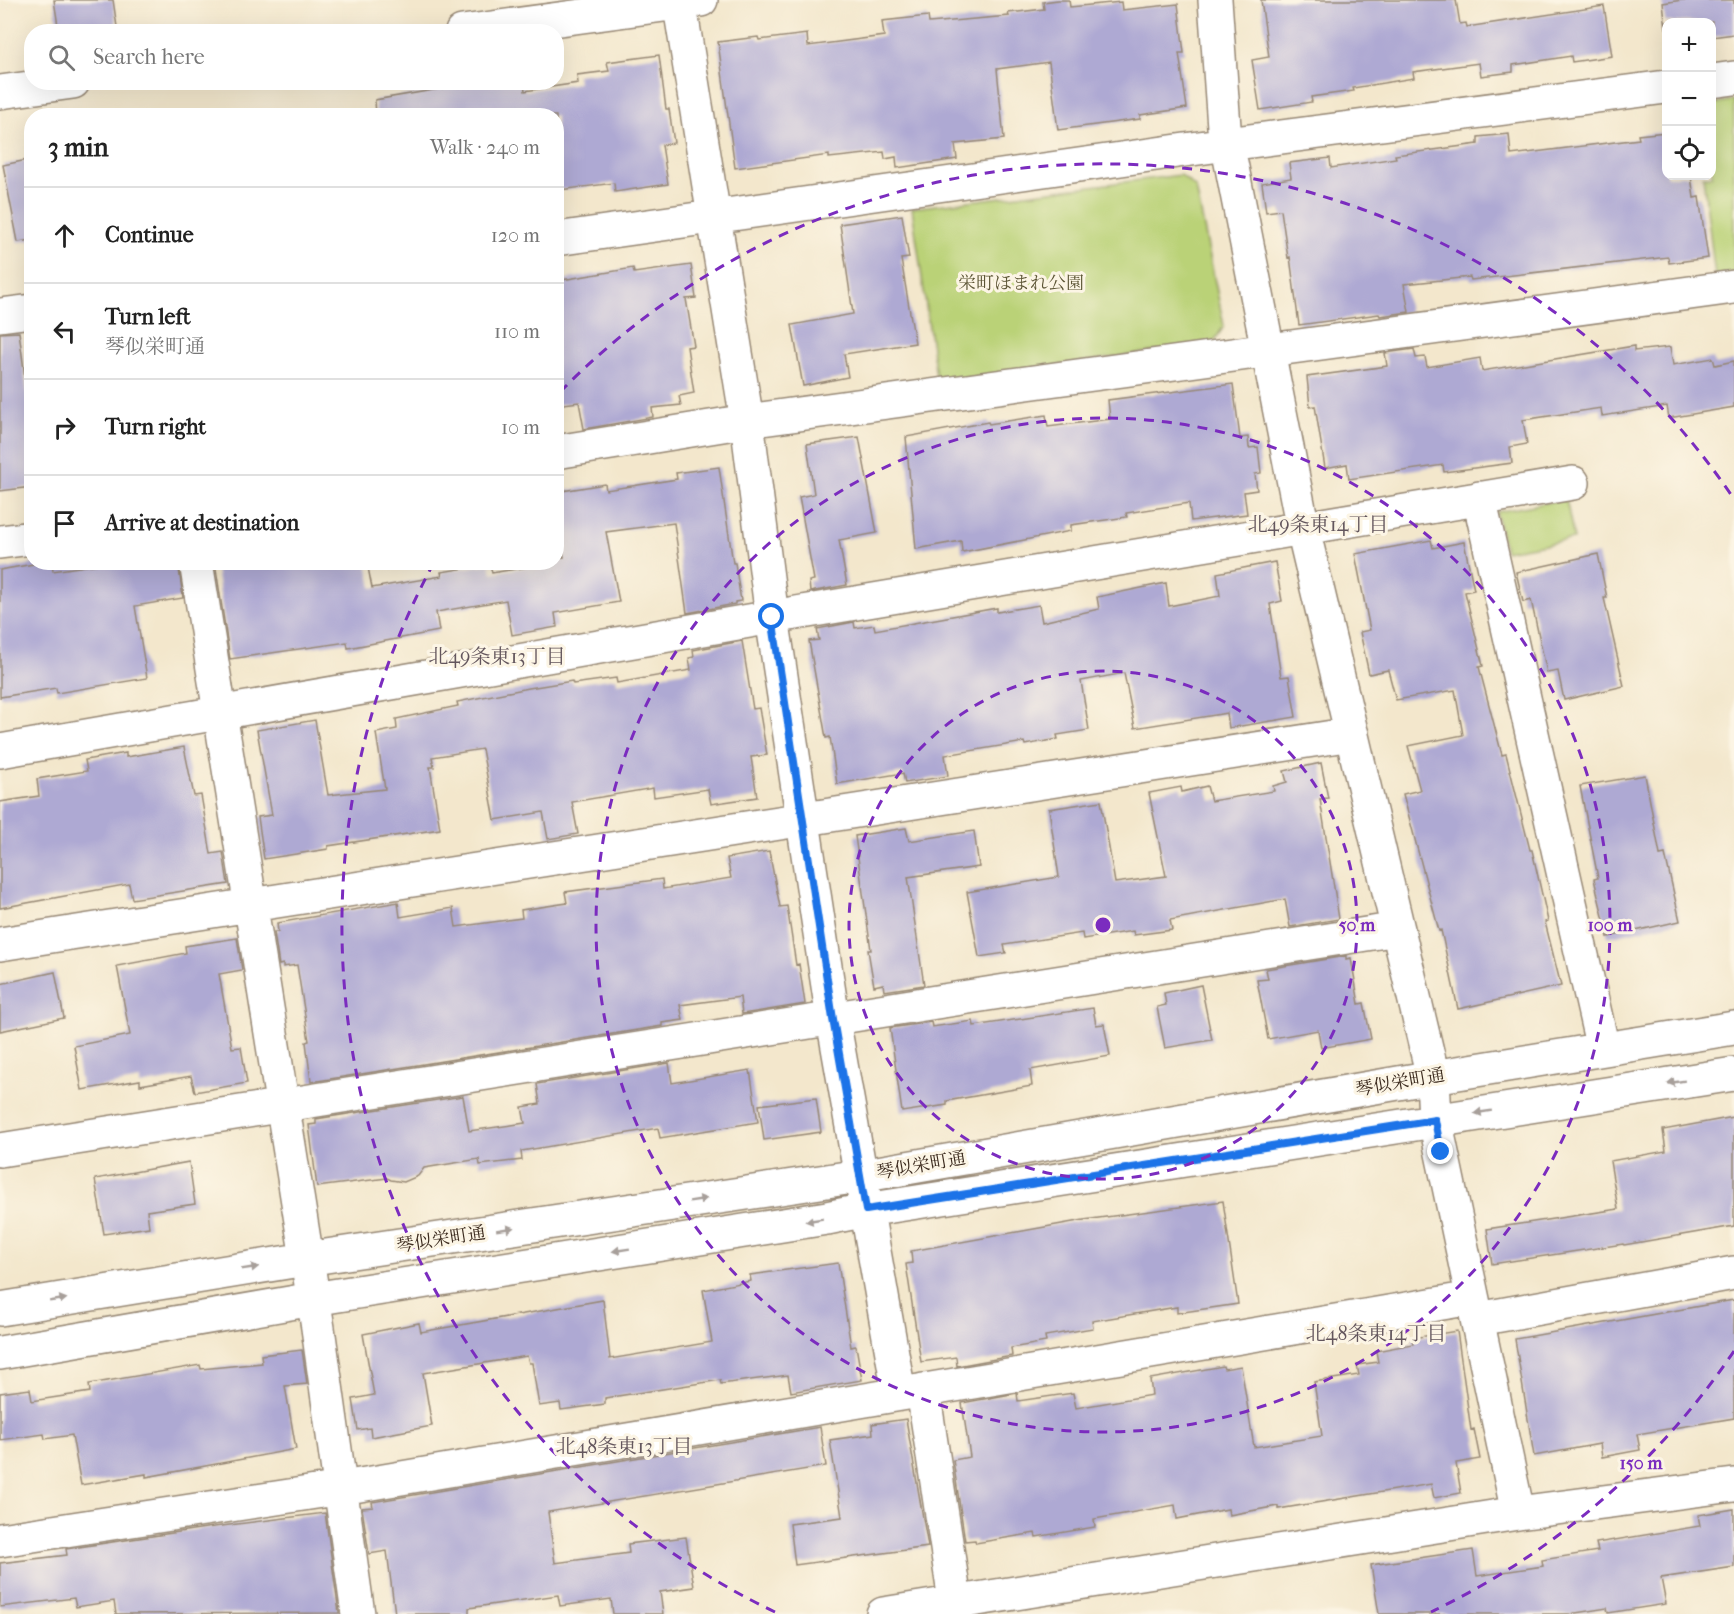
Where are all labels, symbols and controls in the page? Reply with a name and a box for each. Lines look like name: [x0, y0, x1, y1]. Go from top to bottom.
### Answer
map controls: [1662, 18, 1716, 180]
button: +: [1662, 18, 1716, 72]
search box: [24, 24, 564, 90]
icon: search: [45, 41, 78, 74]
text: Search here: [93, 44, 205, 70]
button: −: [1662, 72, 1716, 126]
button: locate: [1662, 126, 1716, 180]
text: 3 min: [48, 132, 109, 163]
text: Walk · 240 m: [430, 136, 540, 159]
icon: ahead: [48, 219, 81, 252]
text: Continue: [105, 222, 194, 248]
text: 120 m: [491, 224, 540, 247]
park label: 栄町ほまれ公園: [958, 273, 1084, 294]
text: Turn left: [105, 304, 191, 330]
icon: left: [48, 315, 81, 348]
text: 110 m: [494, 320, 540, 343]
text: 琴似栄町通: [105, 335, 205, 358]
icon: right: [48, 411, 81, 444]
text: Turn right: [105, 414, 206, 440]
text: 10 m: [501, 416, 540, 439]
icon: arrive: [48, 507, 81, 540]
text: Arrive at destination: [105, 510, 299, 536]
district label: 北49条東14丁目: [1247, 513, 1389, 536]
route start: [758, 603, 784, 629]
district label: 北49条東13丁目: [428, 645, 566, 668]
centre of rings: [1093, 915, 1113, 935]
text: 50 m: [1339, 915, 1376, 936]
text: 100 m: [1587, 915, 1634, 936]
street label: 琴似栄町通: [1354, 1064, 1446, 1101]
one-way arrow: [1667, 1078, 1686, 1087]
one-way arrow: [1474, 1108, 1493, 1117]
route end: [1427, 1138, 1453, 1164]
street label: 琴似栄町通: [875, 1147, 967, 1184]
one-way arrow: [689, 1196, 708, 1205]
one-way arrow: [804, 1215, 823, 1224]
street label: 琴似栄町通: [395, 1222, 487, 1257]
one-way arrow: [496, 1224, 515, 1233]
one-way arrow: [612, 1246, 631, 1255]
one-way arrow: [241, 1263, 260, 1272]
one-way arrow: [48, 1295, 67, 1304]
district label: 北48条東14丁目: [1306, 1322, 1446, 1345]
district label: 北48条東13丁目: [555, 1435, 693, 1458]
text: 150 m: [1620, 1453, 1663, 1474]

